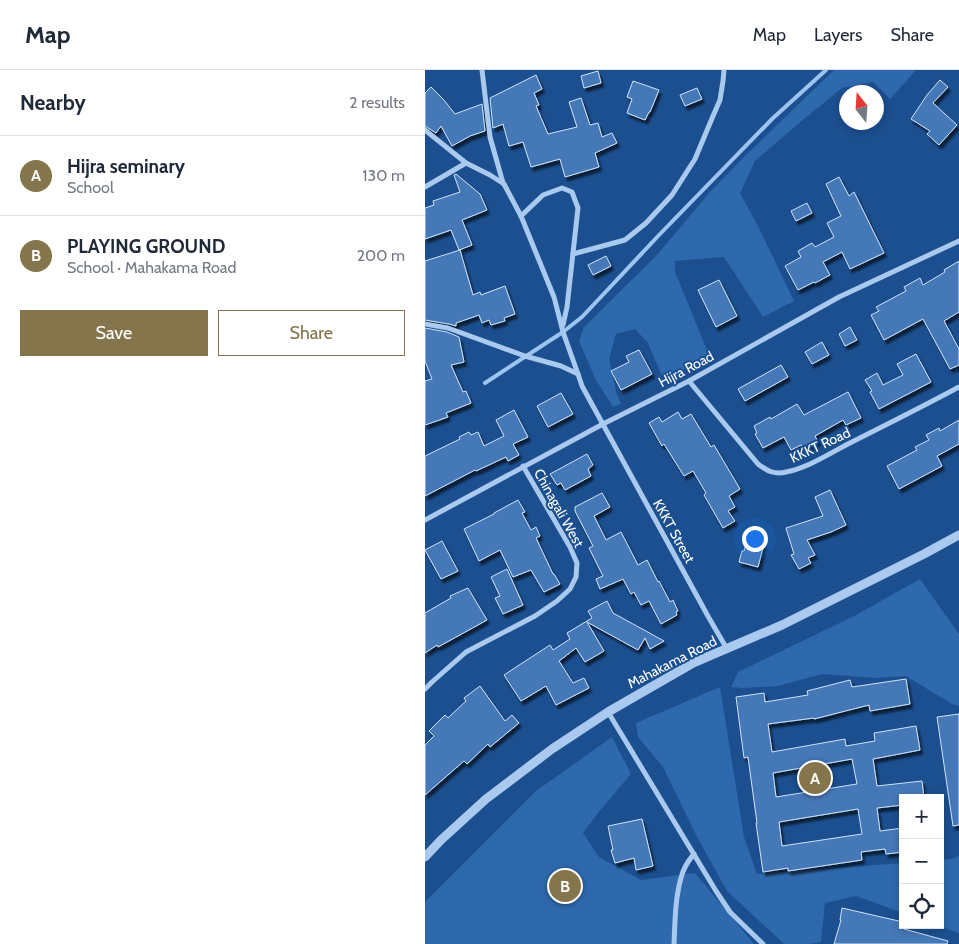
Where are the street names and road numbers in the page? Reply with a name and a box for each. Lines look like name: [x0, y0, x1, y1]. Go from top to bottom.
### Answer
street label: Hijra Road: [655, 347, 717, 391]
street label: KKKT Road: [787, 423, 853, 467]
street label: Chinagali West: [530, 465, 588, 551]
street label: KKKT Street: [649, 496, 699, 566]
street label: Mahakama Road: [624, 632, 720, 692]

